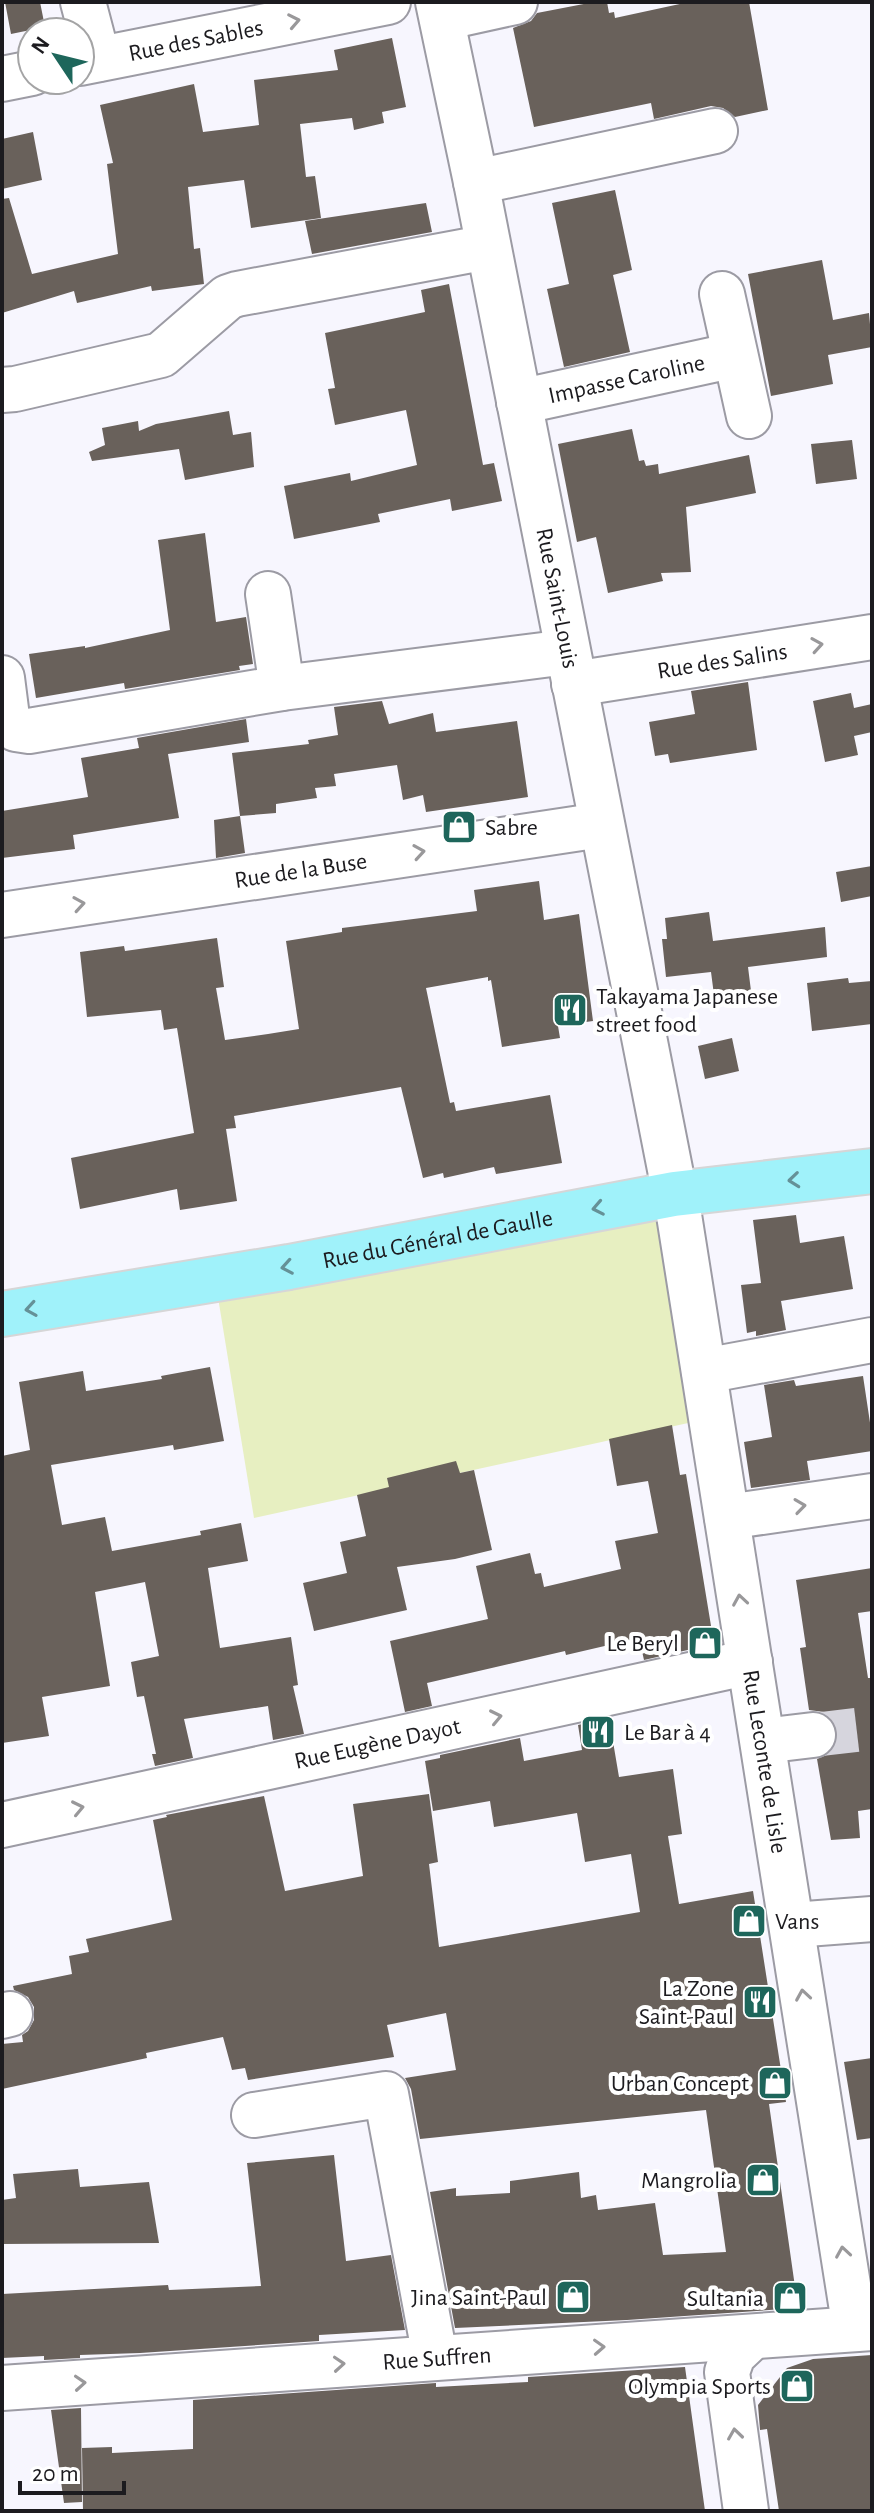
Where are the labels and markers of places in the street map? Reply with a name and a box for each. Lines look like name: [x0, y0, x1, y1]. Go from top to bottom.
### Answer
shop icon: Sabre: [440, 808, 478, 846]
place label: Sabre: [485, 816, 538, 840]
place label: Takayama Japanese street food: [596, 985, 778, 1037]
restaurant icon: Takayama Japanese street food: [551, 991, 589, 1029]
shop icon: Le Beryl: [686, 1624, 724, 1662]
place label: Le Beryl: [606, 1632, 679, 1656]
restaurant icon: Le Bar à 4: [579, 1713, 617, 1751]
place label: Le Bar à 4: [624, 1721, 711, 1745]
shop icon: Vans: [730, 1902, 768, 1940]
place label: Vans: [775, 1910, 819, 1934]
place label: La Zone Saint-Paul: [639, 1977, 734, 2029]
restaurant icon: La Zone Saint-Paul: [741, 1983, 779, 2021]
shop icon: Urban Concept: [756, 2064, 794, 2102]
place label: Urban Concept: [611, 2072, 749, 2096]
shop icon: Mangrolia: [744, 2161, 782, 2199]
place label: Mangrolia: [641, 2169, 737, 2193]
shop icon: Jina Saint-Paul: [554, 2278, 592, 2316]
shop icon: Sultania: [771, 2279, 809, 2317]
place label: Jina Saint-Paul: [411, 2286, 547, 2310]
place label: Sultania: [687, 2287, 764, 2311]
shop icon: Olympia Sports: [778, 2367, 816, 2405]
place label: Olympia Sports: [628, 2375, 771, 2399]

